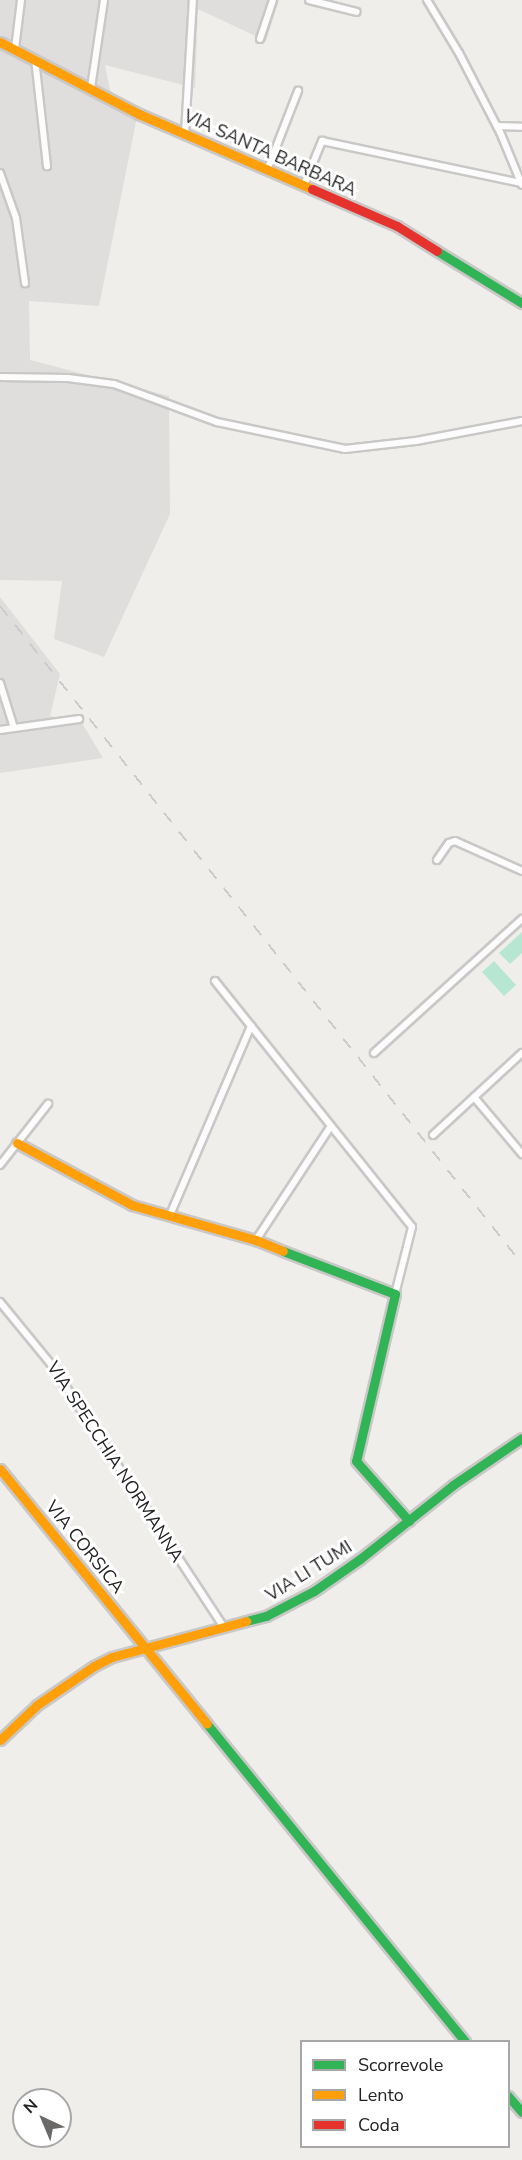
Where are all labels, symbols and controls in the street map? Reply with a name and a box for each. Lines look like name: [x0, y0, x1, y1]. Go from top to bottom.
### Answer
street label: VIA SANTA BARBARA: [180, 105, 360, 201]
street label: VIA SPECCHIA NORMANNA: [42, 1358, 188, 1566]
street label: VIA CORSICA: [41, 1496, 129, 1598]
street label: VIA LI TUMI: [262, 1536, 356, 1606]
legend: [300, 2040, 510, 2148]
text: Scorrevole: [358, 2053, 443, 2077]
text: Lento: [358, 2083, 404, 2107]
north arrow: [12, 2088, 72, 2148]
text: N: [19, 2094, 43, 2119]
text: Coda: [358, 2113, 400, 2137]

